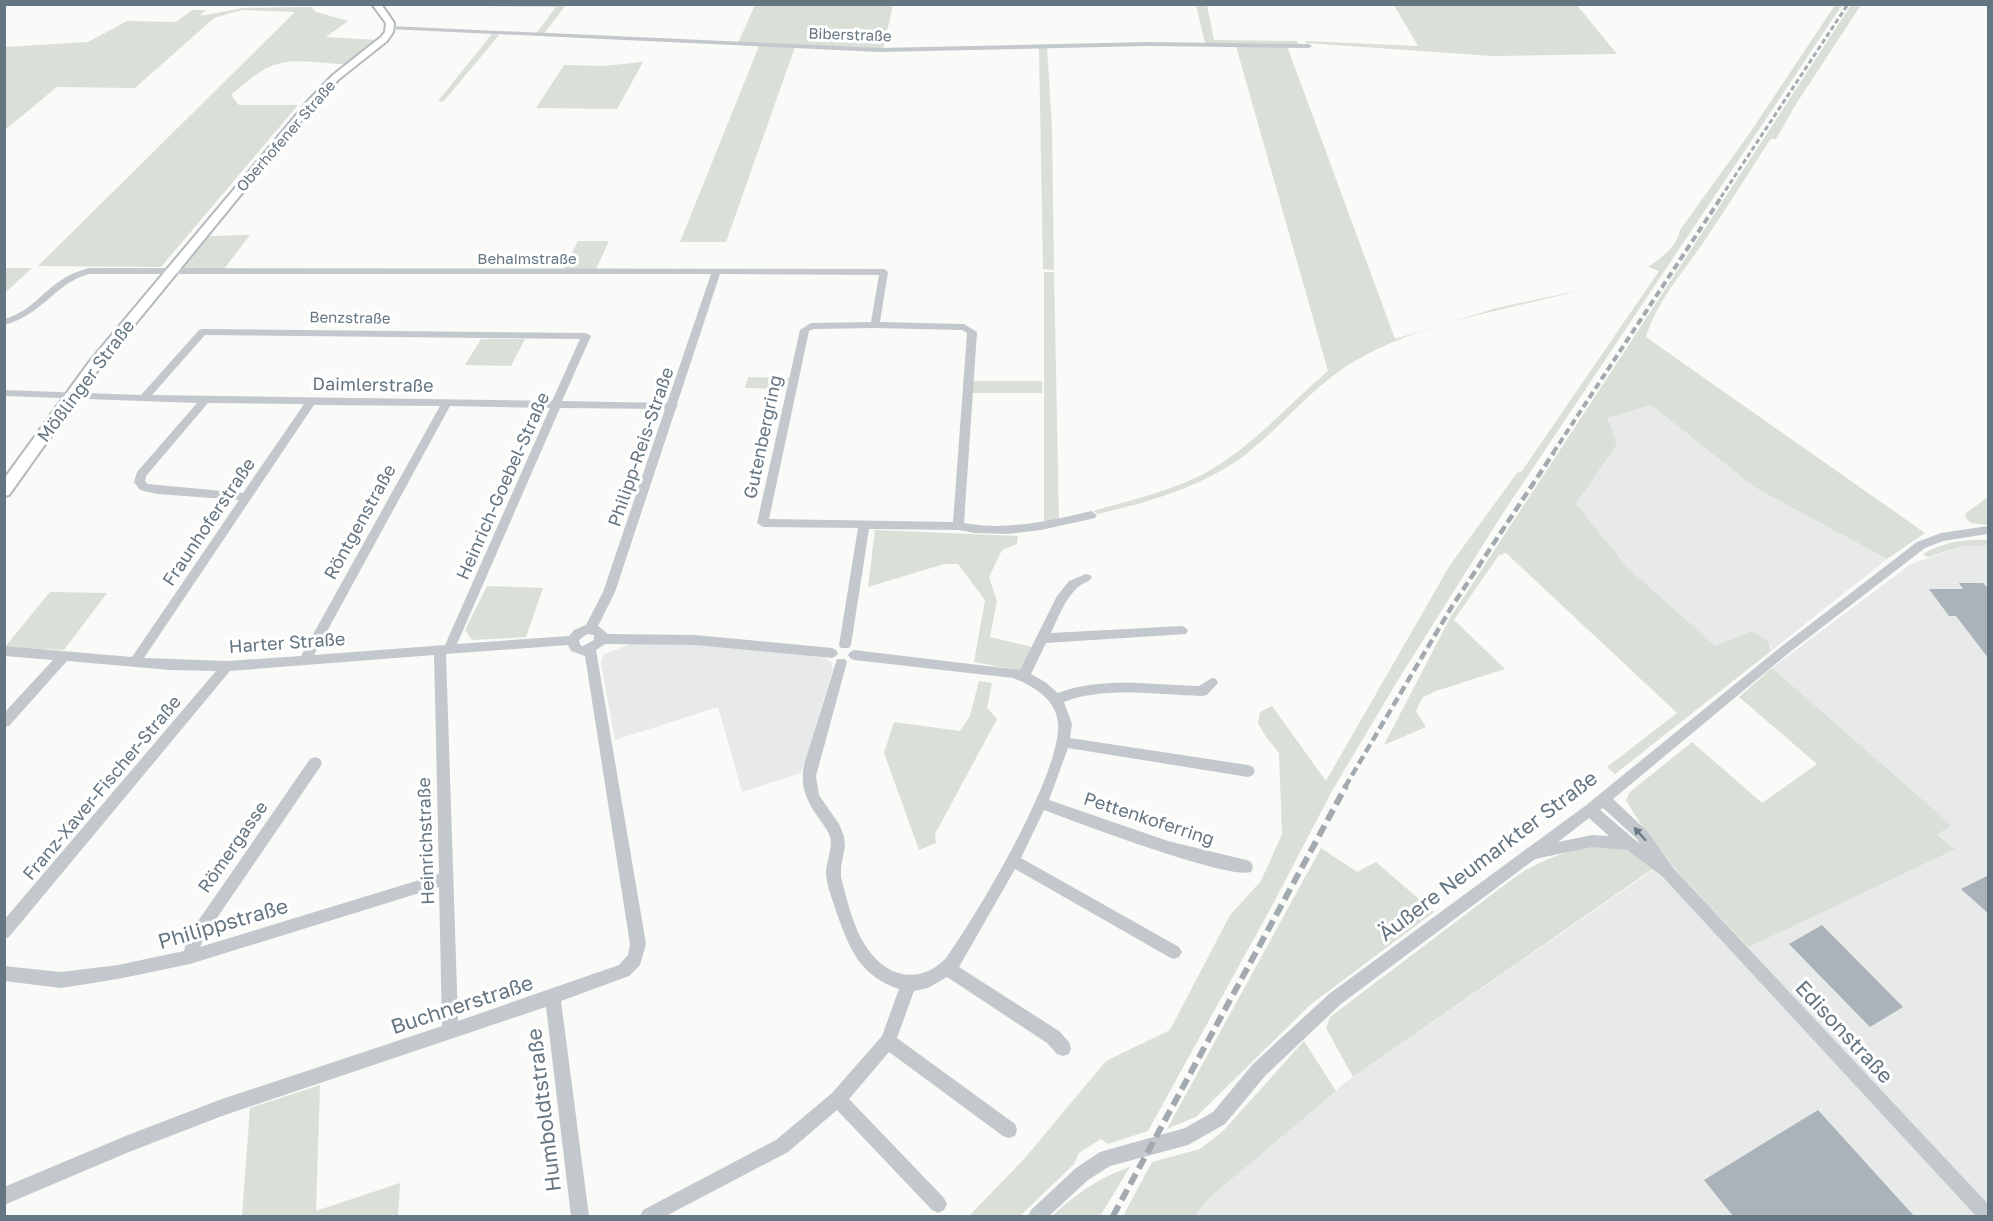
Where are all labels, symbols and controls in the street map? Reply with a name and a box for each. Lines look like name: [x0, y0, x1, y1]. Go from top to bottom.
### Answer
street label: Biberstraße: [808, 24, 892, 44]
street label: Oberhofener Straße: [232, 76, 339, 195]
street label: Behaimstraße: [477, 249, 577, 267]
street label: Benzstraße: [309, 307, 391, 327]
street label: Mößlinger Straße: [32, 315, 138, 446]
street label: Philipp-Reis-Straße: [602, 364, 678, 529]
street label: Daimlerstraße: [312, 372, 434, 396]
street label: Gutenbergring: [738, 373, 786, 501]
street label: Heinrich-Goebel-Straße: [451, 388, 553, 583]
street label: Fraunhoferstraße: [157, 453, 259, 590]
street label: Röntgenstraße: [318, 460, 400, 583]
street label: Harter Straße: [228, 627, 346, 657]
street label: Franz-Xaver-Fischer-Straße: [17, 691, 185, 884]
street label: Äußere Neumarkter Straße: [1373, 764, 1602, 946]
street label: Heinrichstraße: [412, 777, 438, 905]
street label: Pettenkoferring: [1081, 787, 1217, 850]
street label: Römergasse: [193, 796, 272, 896]
one-way arrow: [1633, 826, 1647, 841]
street label: Philippstraße: [155, 892, 291, 954]
street label: Buchnerstraße: [387, 969, 536, 1039]
street label: Edisonstraße: [1790, 974, 1899, 1088]
street label: Humboldtstraße: [520, 1027, 566, 1193]

